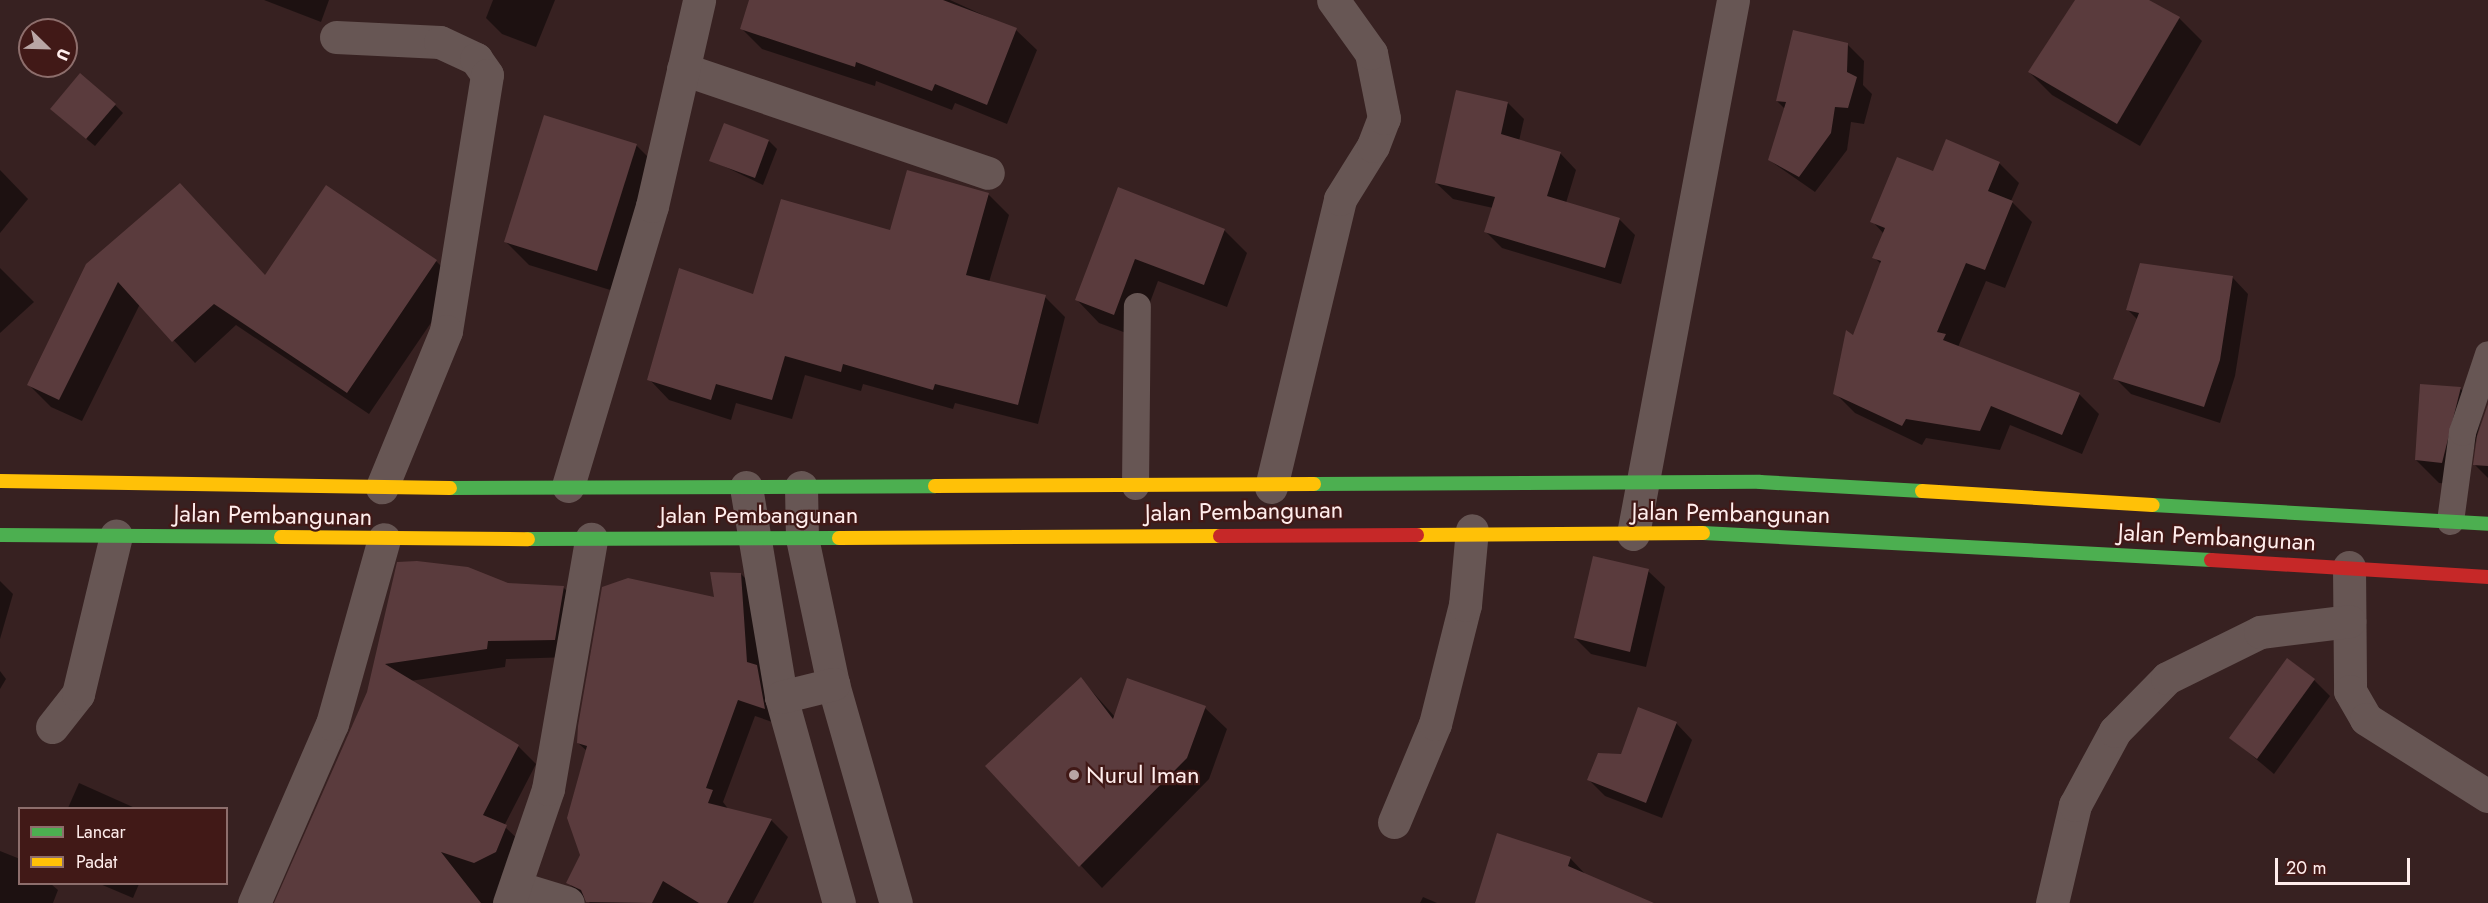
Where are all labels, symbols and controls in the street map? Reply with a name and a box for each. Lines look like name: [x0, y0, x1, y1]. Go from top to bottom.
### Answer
north arrow: [18, 18, 78, 78]
text: U: [50, 45, 76, 64]
street label: Jalan Pembangunan: [1144, 495, 1344, 527]
street label: Jalan Pembangunan: [1631, 497, 1831, 529]
street label: Jalan Pembangunan: [173, 499, 373, 531]
street label: Jalan Pembangunan: [660, 501, 858, 529]
street label: Jalan Pembangunan: [2117, 517, 2317, 557]
place label: Nurul Iman: [1086, 761, 1199, 789]
marker: Nurul Iman: [1067, 768, 1081, 782]
legend: [18, 807, 228, 885]
text: Lancar: [76, 819, 126, 845]
scale bar: [2278, 846, 2413, 884]
text: Padat: [76, 849, 117, 875]
text: 20 m: [2286, 855, 2326, 881]

